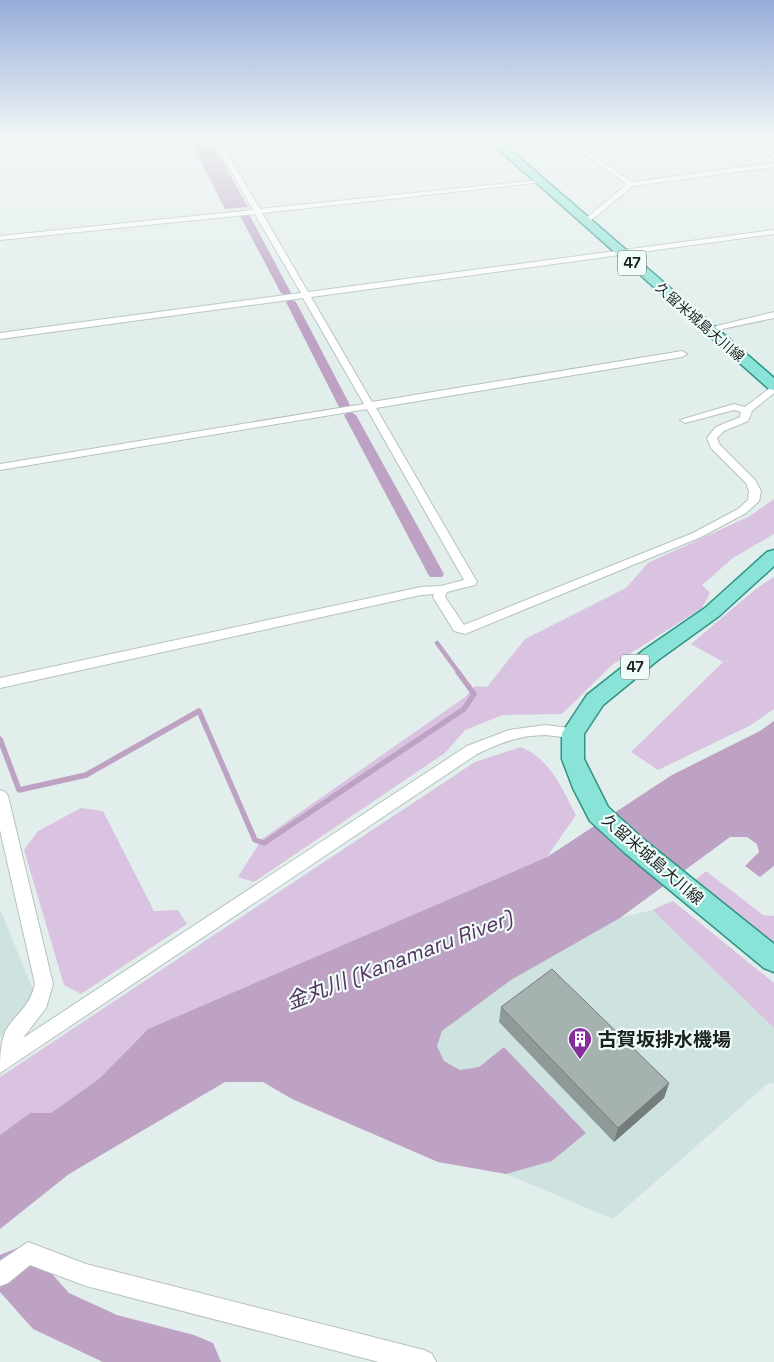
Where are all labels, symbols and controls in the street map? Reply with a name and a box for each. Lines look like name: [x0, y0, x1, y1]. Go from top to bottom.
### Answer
road number: 47: [618, 250, 646, 276]
street label: 久留米城島大川線: [652, 278, 748, 366]
road number: 47: [621, 654, 649, 680]
street label: 久留米城島大川線: [597, 809, 708, 909]
water label: 金丸川 (Kanamaru River): [282, 903, 518, 1015]
building icon: 古賀坂排水機場: [567, 1026, 593, 1060]
place label: 古賀坂排水機場: [598, 1027, 731, 1052]

